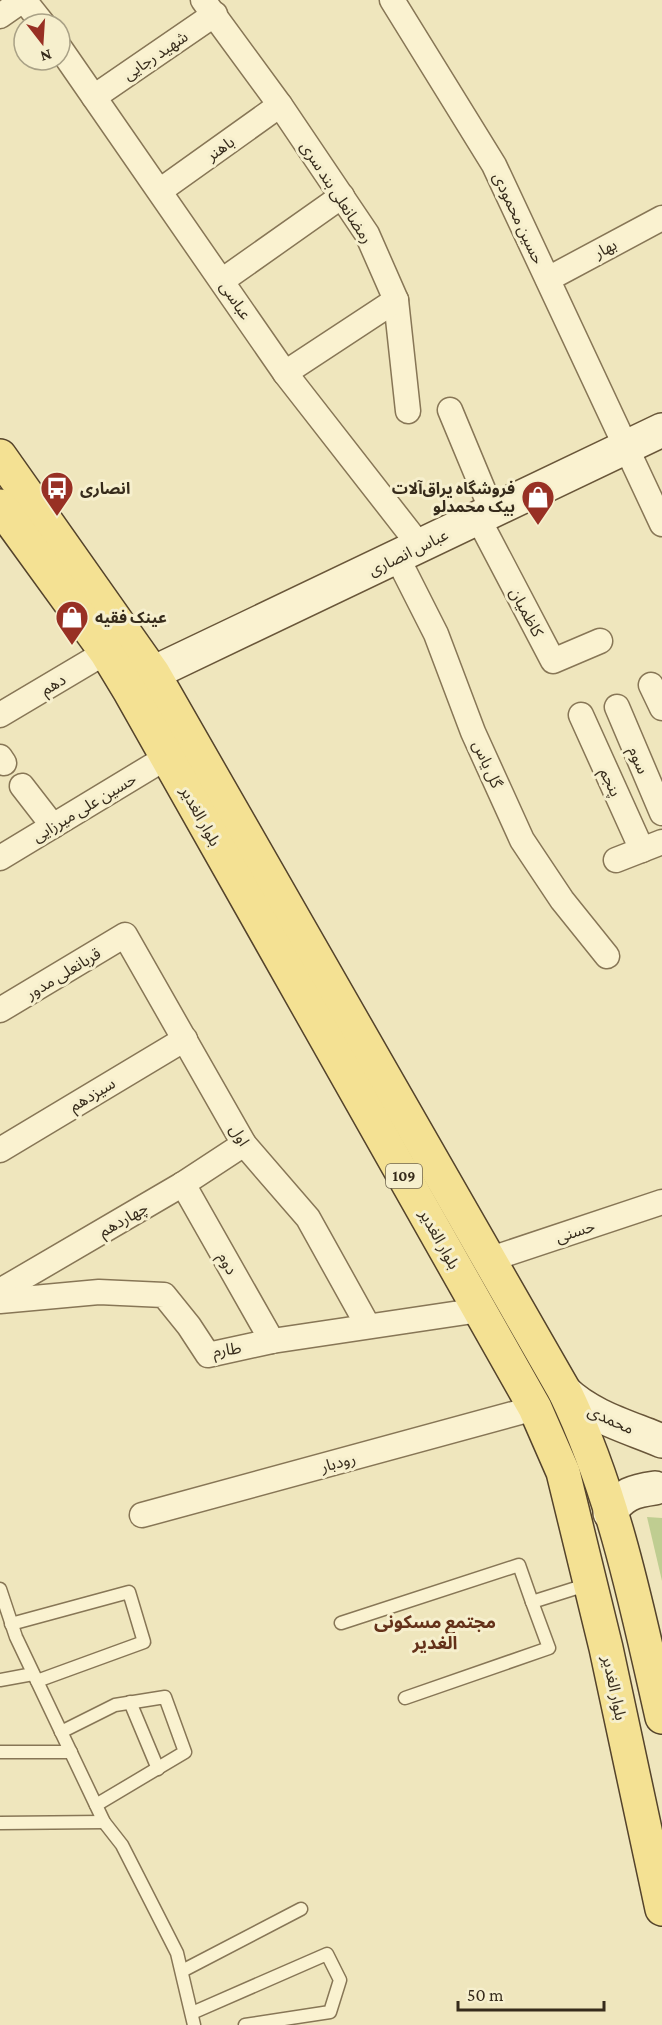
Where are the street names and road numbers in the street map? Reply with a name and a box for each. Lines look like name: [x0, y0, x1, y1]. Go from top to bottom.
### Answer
street label: شهید رجایی: [120, 28, 191, 84]
street label: باهنر: [202, 133, 238, 165]
street label: رمضانعلی بند سری: [296, 138, 376, 247]
street label: حسین محمودی: [489, 170, 547, 267]
street label: بهار: [590, 236, 620, 263]
street label: عباسی: [216, 278, 255, 323]
street label: عباس انصاری: [366, 526, 451, 580]
street label: کاظمیان: [506, 585, 547, 640]
street label: دهم: [38, 670, 71, 702]
street label: گل یاس: [469, 738, 506, 791]
street label: سوم: [622, 744, 652, 778]
street label: پنجم: [593, 765, 624, 801]
street label: حسین علی میرزایی: [29, 770, 140, 846]
street label: بلوار الغدیر: [176, 783, 224, 849]
street label: قربانعلی مدور: [22, 944, 104, 1004]
street label: سیزدهم: [66, 1074, 120, 1118]
street label: اول: [225, 1121, 253, 1150]
road number: 109: [386, 1164, 422, 1188]
street label: چهاردهم: [96, 1199, 153, 1244]
street label: بلوار الغدیر: [415, 1206, 463, 1272]
street label: حسنی: [553, 1217, 597, 1247]
street label: دوم: [211, 1249, 241, 1279]
street label: طارم: [212, 1339, 243, 1364]
street label: محمدی: [585, 1402, 636, 1438]
street label: رودبار: [318, 1450, 358, 1477]
street label: بلوار الغدیر: [598, 1653, 630, 1722]

